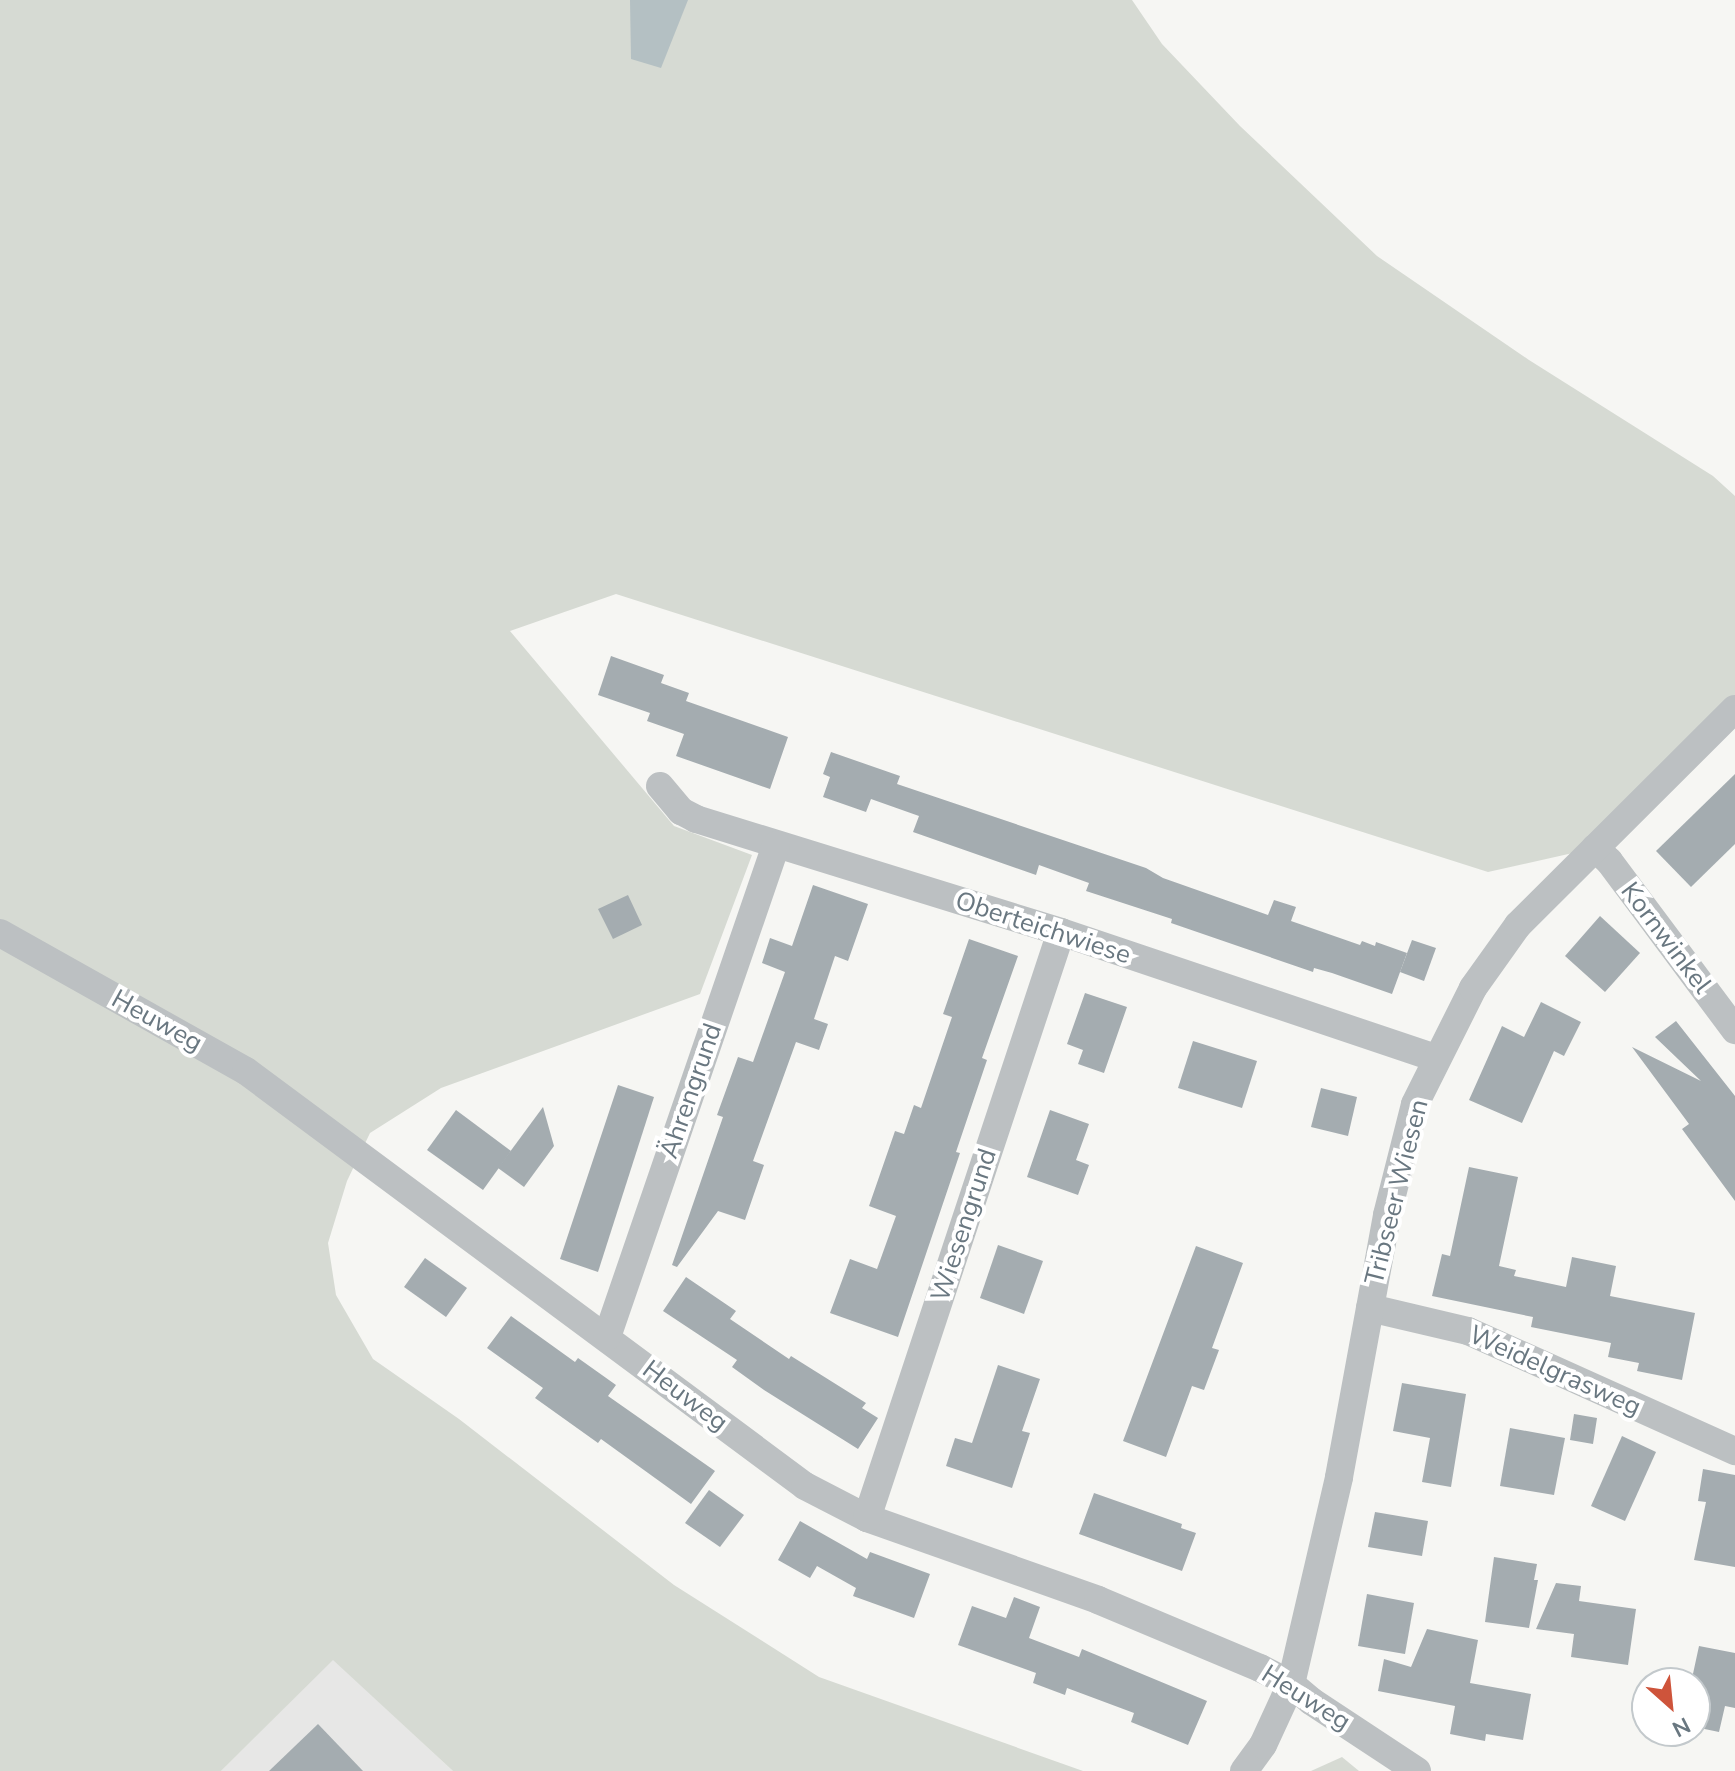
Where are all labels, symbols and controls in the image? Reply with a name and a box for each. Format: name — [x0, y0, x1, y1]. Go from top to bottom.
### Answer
street label: Kornwinkel — [1614, 876, 1718, 1000]
street label: Oberteichwiese — [951, 885, 1135, 971]
street label: Heuweg — [106, 983, 208, 1059]
street label: Ährengrund — [653, 1019, 729, 1163]
street label: Tribseer Wiesen — [1359, 1096, 1435, 1288]
street label: Wiesengrund — [925, 1145, 1003, 1305]
street label: Weidelgrasweg — [1464, 1319, 1646, 1423]
street label: Heuweg — [636, 1354, 734, 1438]
street label: Heuweg — [1256, 1659, 1356, 1737]
north arrow — [1631, 1667, 1711, 1747]
text: N — [1667, 1709, 1695, 1744]

